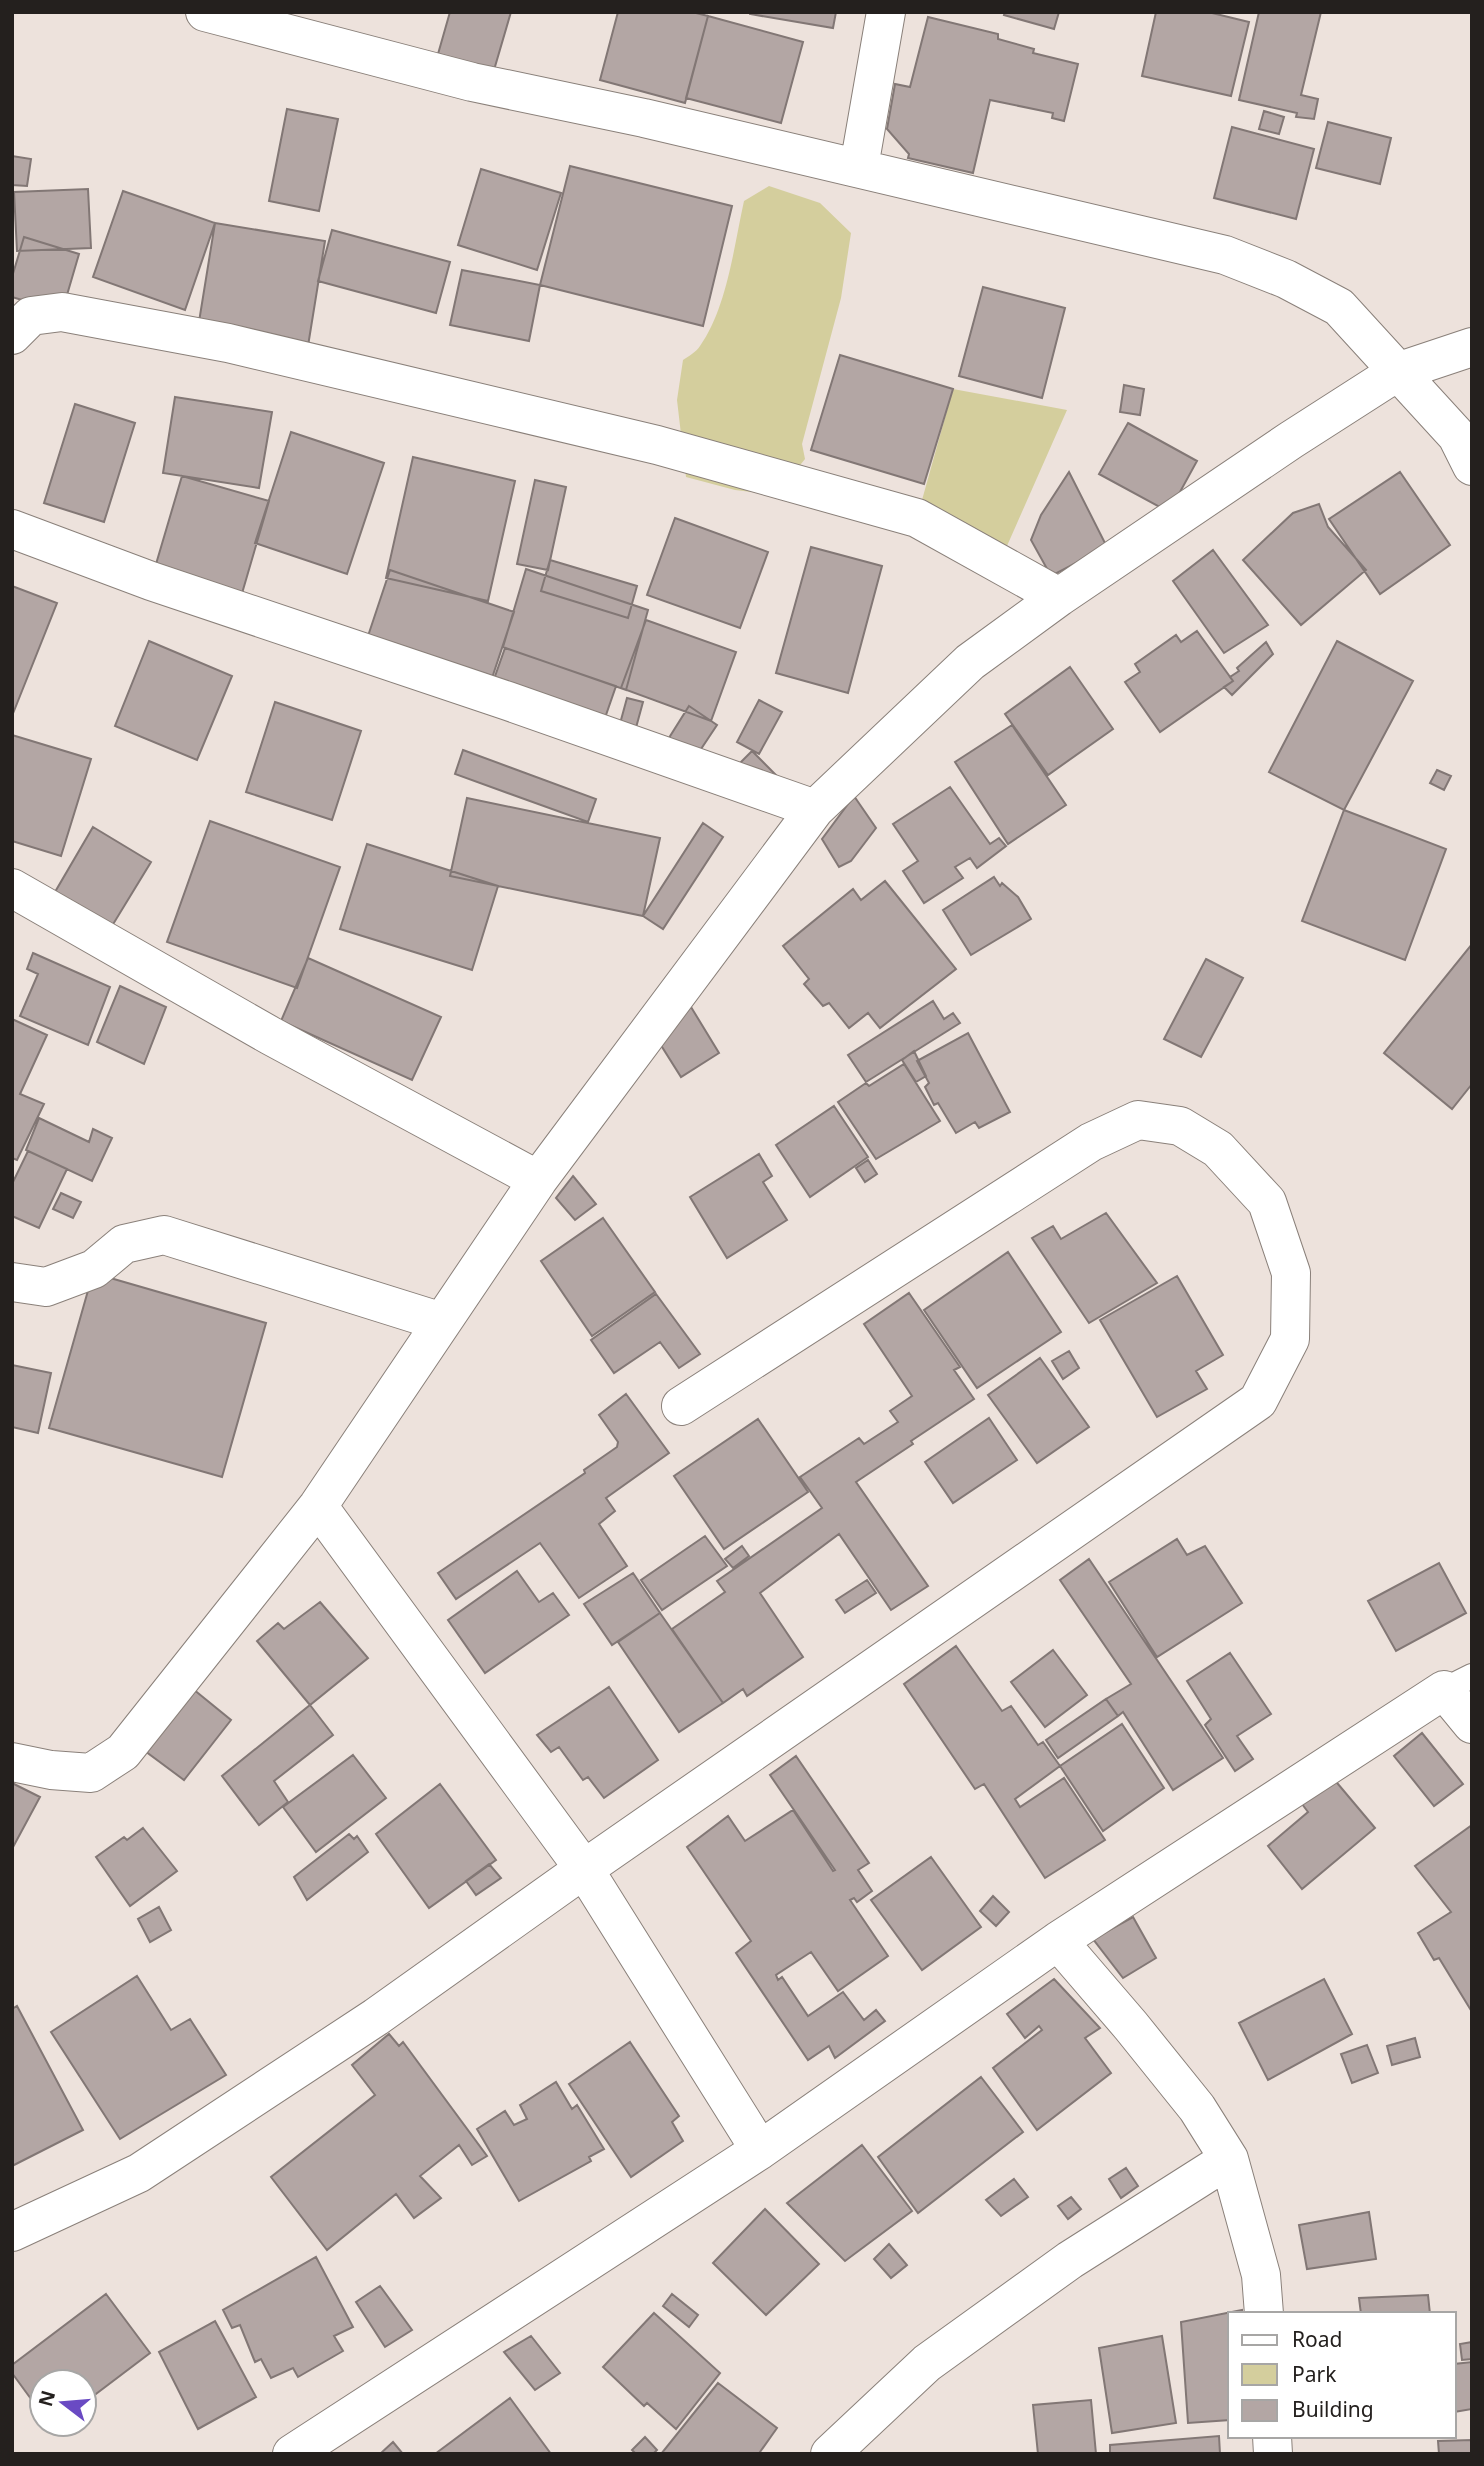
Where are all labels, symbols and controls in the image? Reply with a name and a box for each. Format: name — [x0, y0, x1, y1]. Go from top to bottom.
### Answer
legend — [1228, 2312, 1456, 2438]
text: Road — [1292, 2325, 1342, 2353]
text: Park — [1292, 2360, 1337, 2388]
north arrow — [28, 2368, 98, 2438]
text: N — [32, 2387, 61, 2409]
text: Building — [1292, 2395, 1374, 2423]

